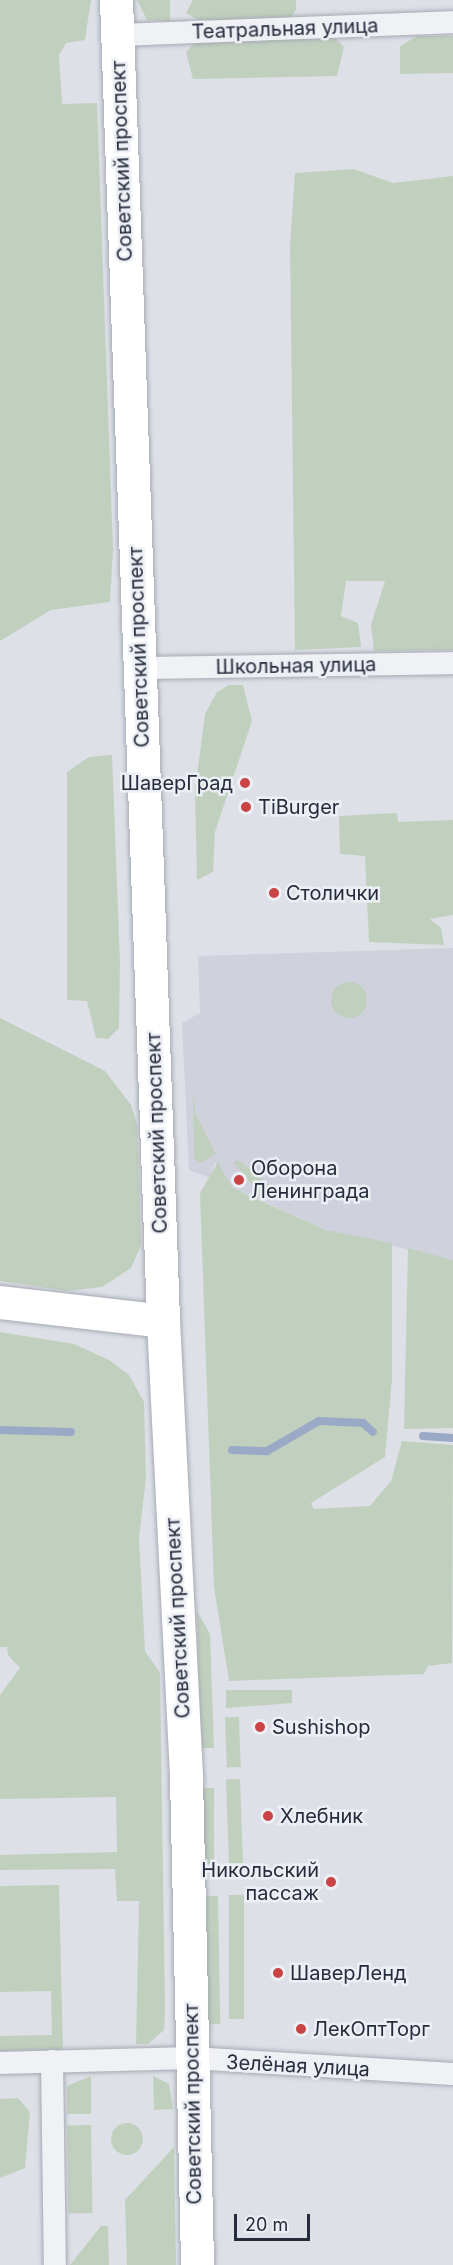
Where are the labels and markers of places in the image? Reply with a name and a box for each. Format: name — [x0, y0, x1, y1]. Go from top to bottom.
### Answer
place label: ШаверГрад — [121, 771, 233, 795]
marker: ШаверГрад — [238, 776, 252, 790]
place label: TiBurger — [258, 795, 339, 819]
marker: TiBurger — [239, 800, 253, 814]
place label: Столички — [286, 881, 379, 905]
marker: Столички — [267, 886, 281, 900]
place label: Оборона Ленинграда — [251, 1156, 370, 1203]
marker: Оборона Ленинграда — [232, 1173, 246, 1187]
place label: Sushishop — [272, 1715, 371, 1739]
marker: Sushishop — [253, 1720, 267, 1734]
place label: Хлебник — [280, 1804, 363, 1828]
marker: Хлебник — [261, 1809, 275, 1823]
place label: Никольский пассаж — [201, 1858, 319, 1905]
marker: Никольский пассаж — [324, 1875, 338, 1889]
place label: ШаверЛенд — [290, 1961, 407, 1985]
marker: ШаверЛенд — [271, 1966, 285, 1980]
place label: ЛекОптТорг — [313, 2017, 430, 2041]
marker: ЛекОптТорг — [294, 2022, 308, 2036]

